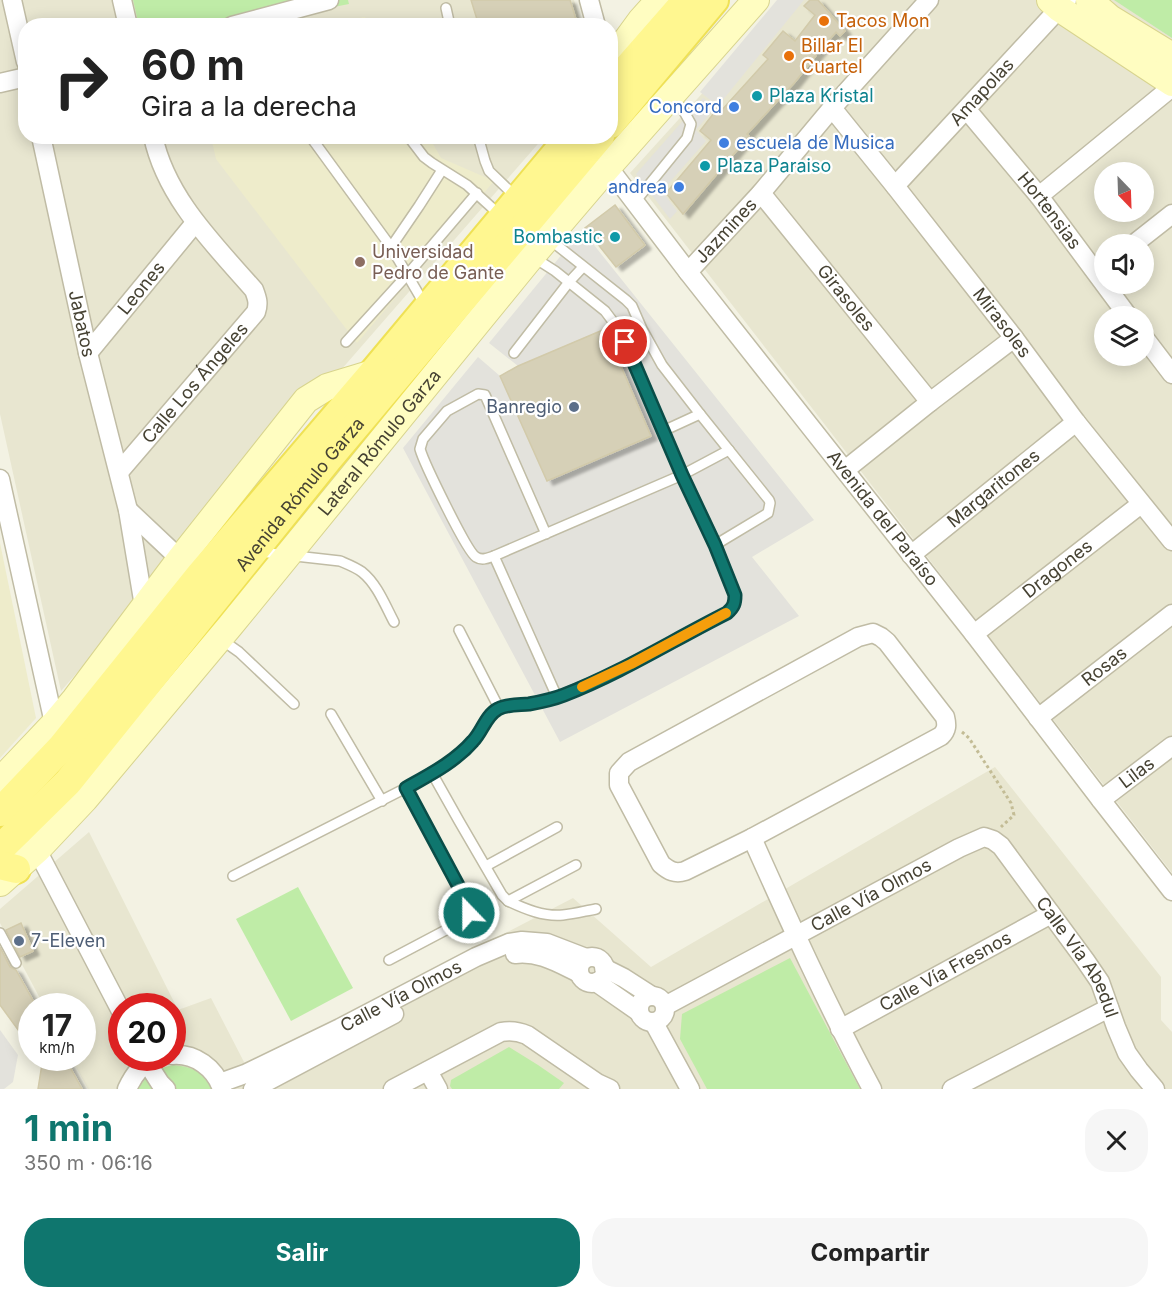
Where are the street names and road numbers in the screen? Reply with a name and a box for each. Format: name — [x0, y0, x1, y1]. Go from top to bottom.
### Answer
street label: Amapolas — [945, 54, 1018, 130]
street label: Hortensias — [1013, 167, 1086, 253]
street label: Jazmines — [690, 194, 761, 267]
street label: Leones — [113, 257, 169, 318]
street label: Girasoles — [813, 260, 879, 335]
street label: Mirasoles — [969, 284, 1036, 361]
street label: Jabatos — [65, 288, 100, 359]
street label: Calle Los Ángeles — [137, 318, 252, 447]
street label: Lateral Rómulo Garza — [314, 365, 445, 519]
street label: Avenida Rómulo Garza — [231, 413, 368, 575]
street label: Margaritones — [943, 445, 1044, 532]
street label: Avenida del Paraíso — [823, 446, 943, 590]
street label: Dragones — [1018, 535, 1096, 602]
street label: Rosas — [1077, 642, 1131, 690]
street label: Lilas — [1115, 752, 1158, 792]
street label: Calle Vía Olmos — [807, 854, 935, 936]
street label: Calle Vía Abedul — [1032, 892, 1123, 1020]
street label: Calle Vía Fresnos — [876, 927, 1015, 1016]
street label: Calle Vía Olmos — [337, 955, 465, 1036]

